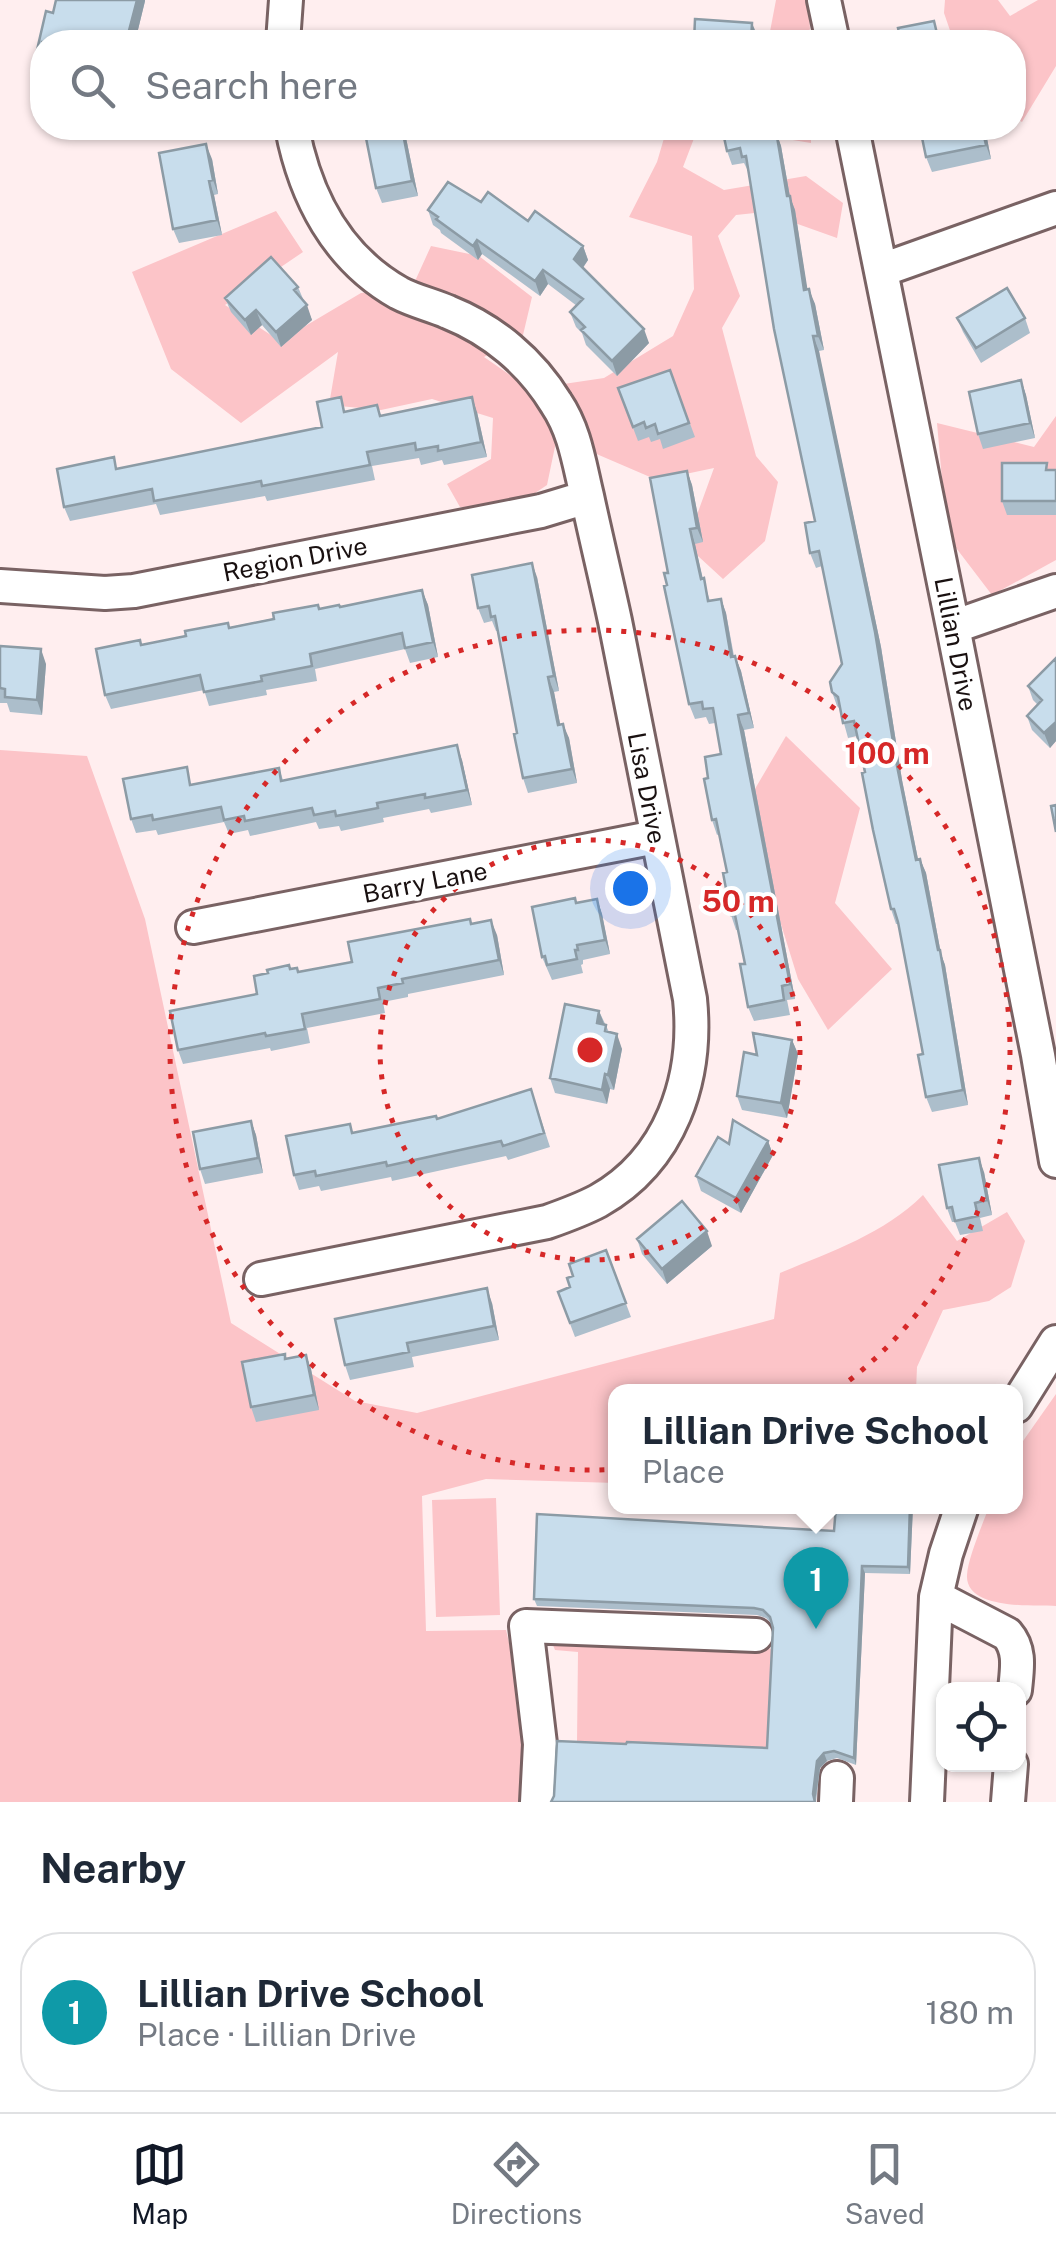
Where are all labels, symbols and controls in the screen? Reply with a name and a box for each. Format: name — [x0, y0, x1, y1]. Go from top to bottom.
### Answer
search box — [30, 30, 1026, 140]
icon: search — [65, 58, 120, 113]
text: Search here — [145, 63, 358, 108]
street label: Region Drive — [220, 530, 370, 588]
street label: Lillian Drive — [928, 574, 984, 714]
street label: Lisa Drive — [621, 730, 673, 846]
text: 100 m — [844, 735, 930, 771]
street label: Barry Lane — [360, 855, 490, 909]
your location — [605, 863, 656, 914]
text: 50 m — [701, 883, 775, 919]
centre of rings — [572, 1032, 608, 1068]
popup — [608, 1384, 1023, 1514]
text: Lillian Drive School — [642, 1408, 989, 1453]
text: Place — [642, 1453, 725, 1490]
pin: 1 — [784, 1546, 848, 1629]
map controls — [936, 1682, 1026, 1772]
button: locate — [936, 1682, 1026, 1772]
text: Nearby — [40, 1843, 186, 1892]
text: Lillian Drive School — [137, 1971, 484, 2016]
text: 1 — [68, 1994, 81, 2031]
text: 180 m — [925, 1994, 1014, 2031]
text: Place · Lillian Drive — [137, 2016, 416, 2053]
tab: Map — [131, 2137, 188, 2230]
tab: Directions — [451, 2137, 582, 2230]
tab: Saved — [845, 2137, 925, 2230]

